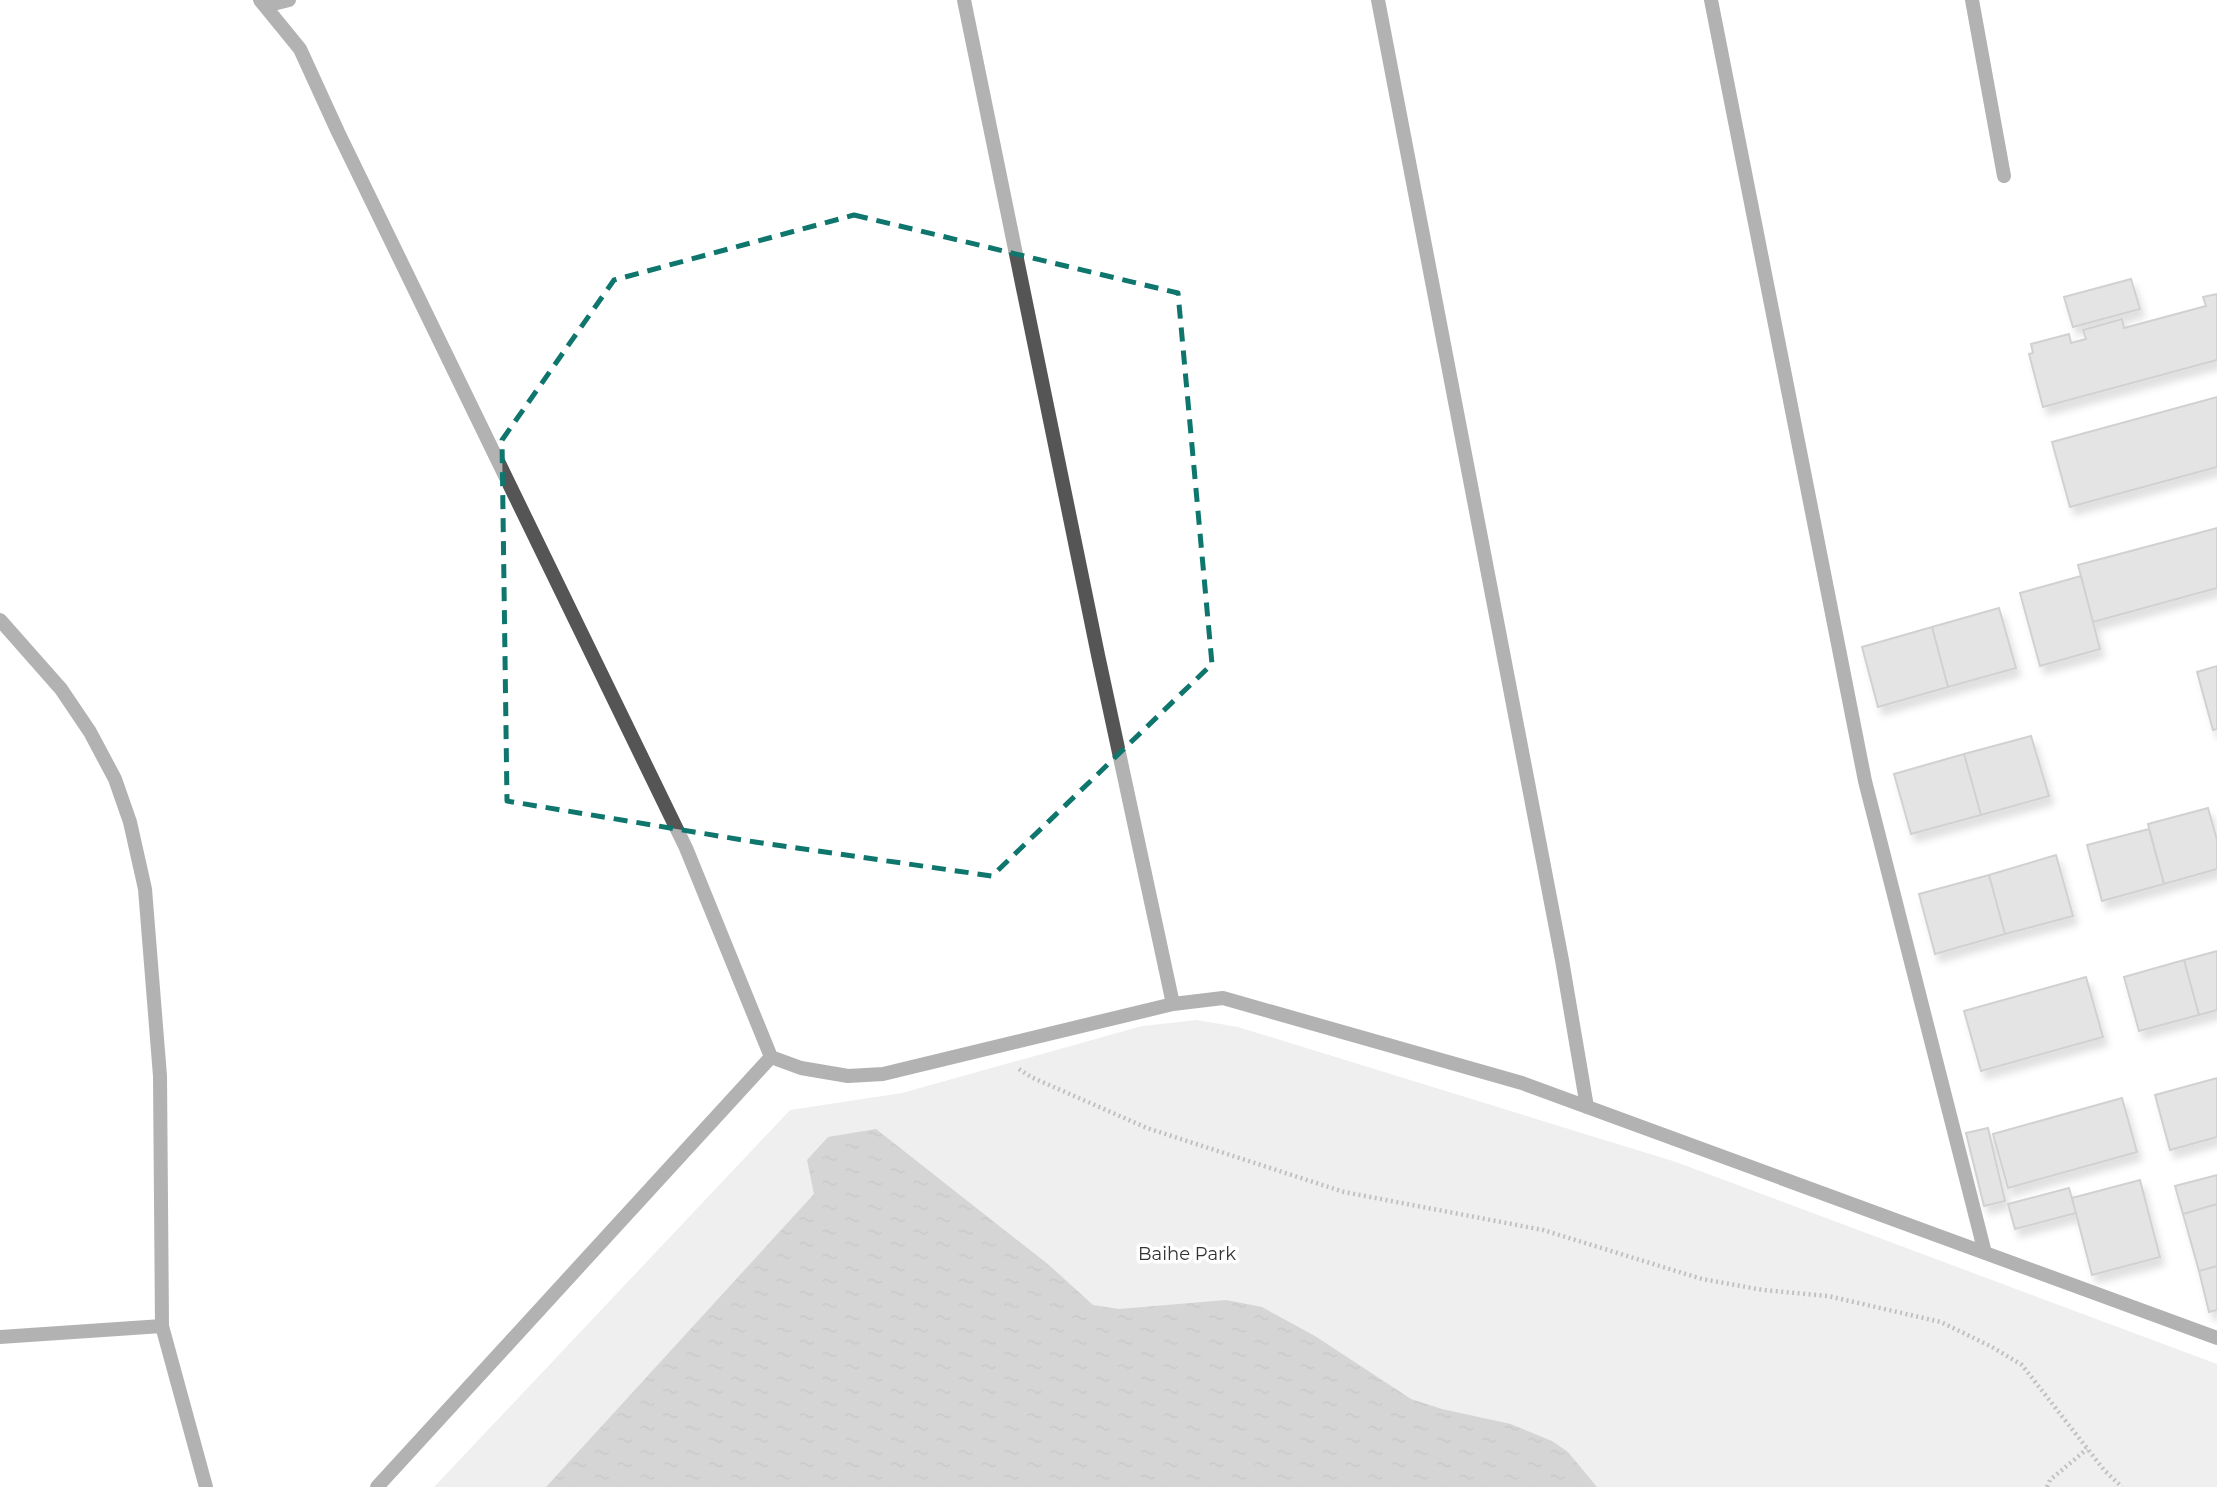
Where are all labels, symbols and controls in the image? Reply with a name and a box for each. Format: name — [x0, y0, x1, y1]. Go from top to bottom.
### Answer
park label: Baihe Park — [1138, 1243, 1236, 1265]

